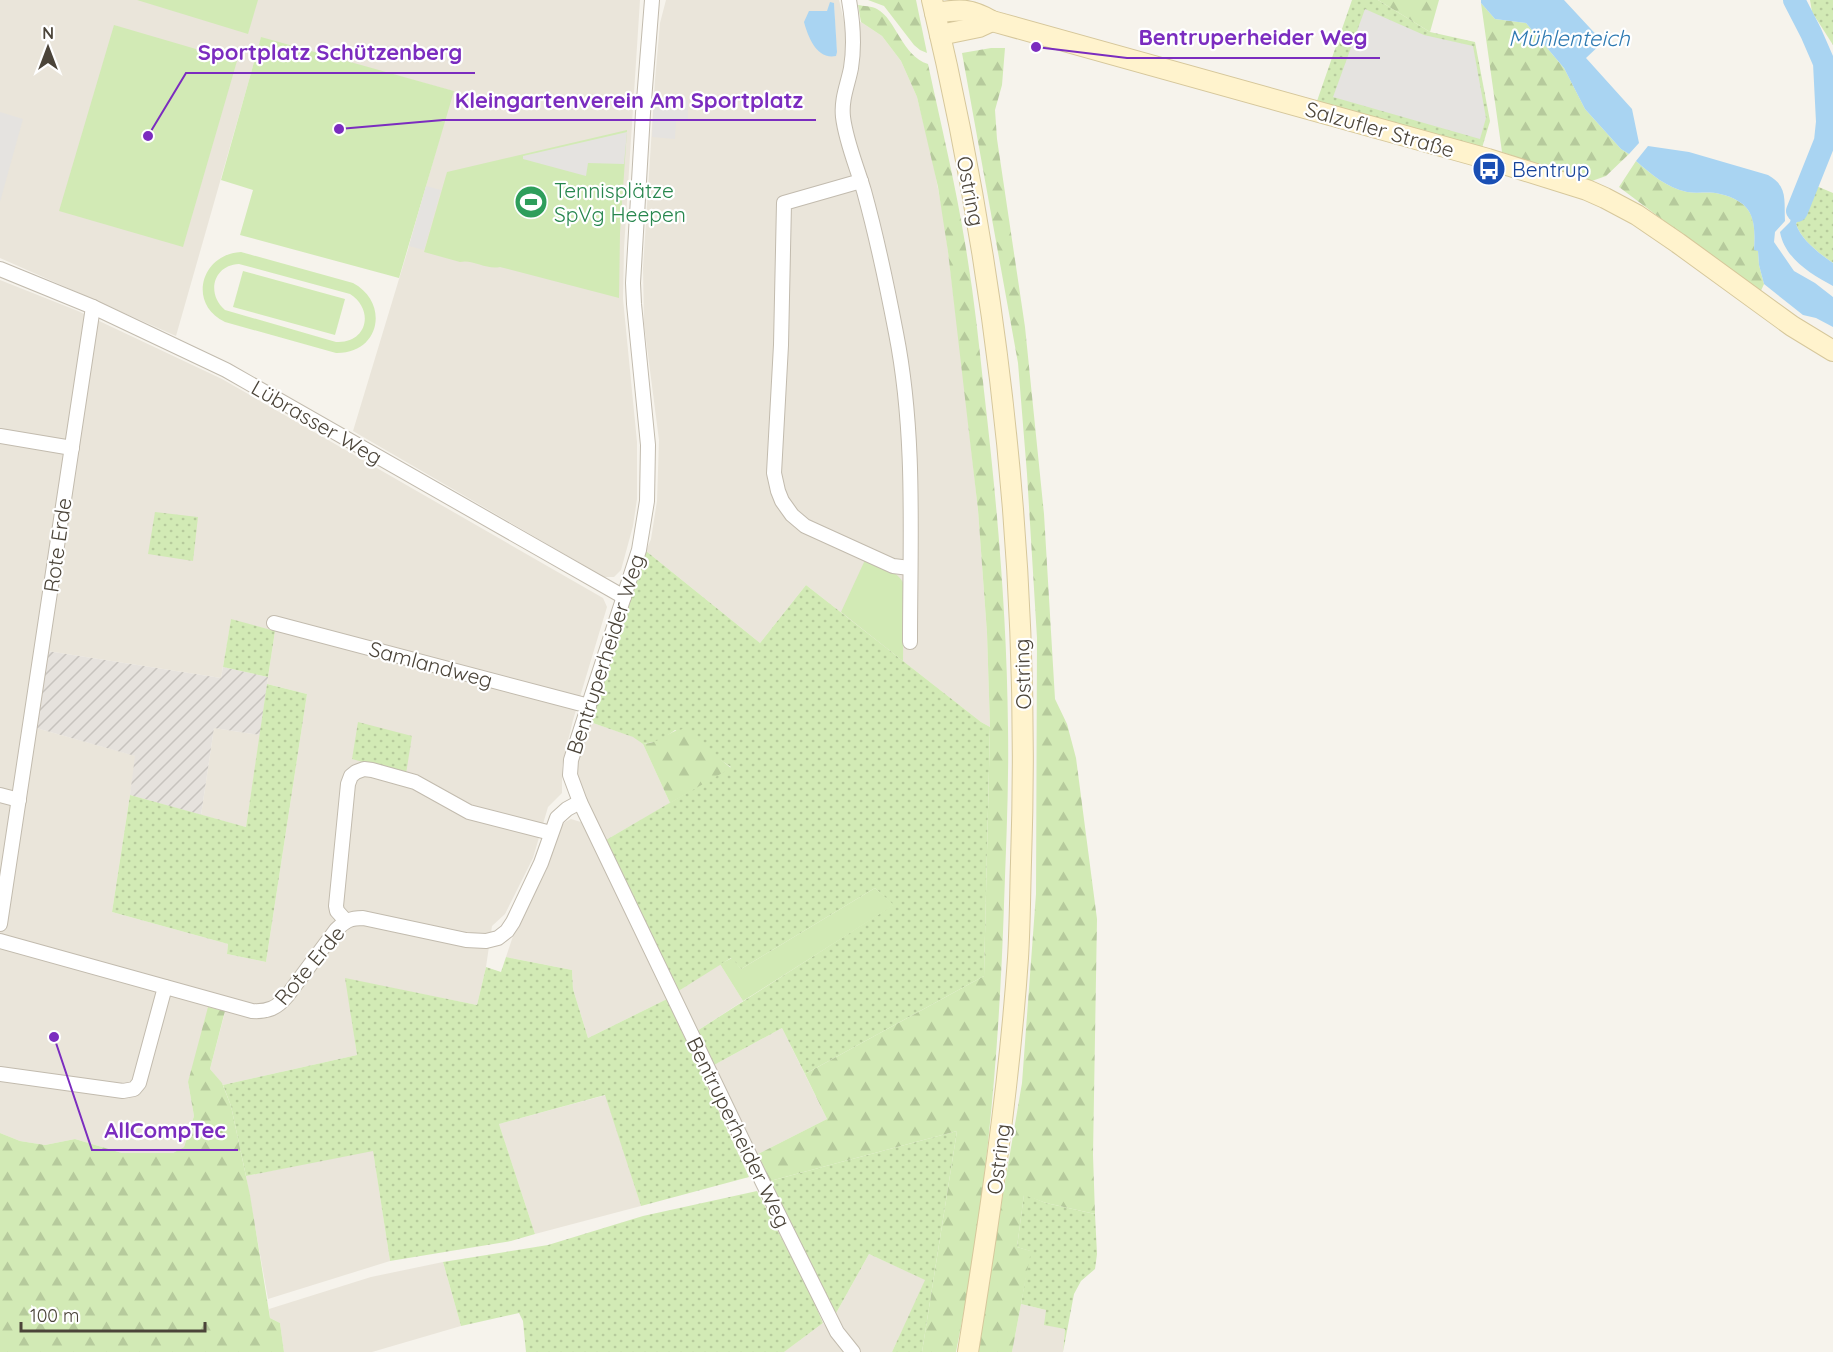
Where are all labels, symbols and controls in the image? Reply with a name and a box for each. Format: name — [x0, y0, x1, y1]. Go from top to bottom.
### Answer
north arrow — [18, 18, 78, 78]
callout: Bentruperheider Weg — [1127, 18, 1380, 58]
text: N — [42, 23, 54, 43]
text: Bentruperheider Weg — [1138, 23, 1368, 51]
water label: Mühlenteich — [1508, 24, 1630, 52]
callout: Sportplatz Schützenberg — [186, 33, 475, 73]
text: Sportplatz Schützenberg — [198, 38, 462, 66]
callout: Kleingartenverein Am Sportplatz — [443, 80, 816, 120]
text: Kleingartenverein Am Sportplatz — [455, 86, 803, 114]
street label: Salzufler Straße — [1303, 95, 1457, 163]
bus stop icon: Bentrup — [1471, 151, 1507, 187]
street label: Ostring — [951, 154, 991, 228]
place label: Bentrup — [1512, 156, 1590, 182]
place label: Tennisplätze SpVg Heepen — [554, 177, 686, 227]
sports icon: Tennisplätze SpVg Heepen — [513, 184, 549, 220]
street label: Lübrasser Weg — [247, 374, 387, 470]
street label: Rote Erde — [37, 496, 77, 594]
street label: Bentruperheider Weg — [560, 551, 650, 757]
street label: Samlandweg — [366, 635, 496, 693]
street label: Ostring — [1008, 638, 1036, 710]
street label: Rote Erde — [268, 920, 350, 1010]
street label: Bentruperheider Weg — [682, 1032, 796, 1232]
callout: AllCompTec — [92, 1110, 238, 1150]
text: AllCompTec — [104, 1116, 226, 1144]
street label: Ostring — [981, 1122, 1015, 1196]
scale bar — [21, 1295, 206, 1333]
text: 100 m — [30, 1304, 79, 1327]

